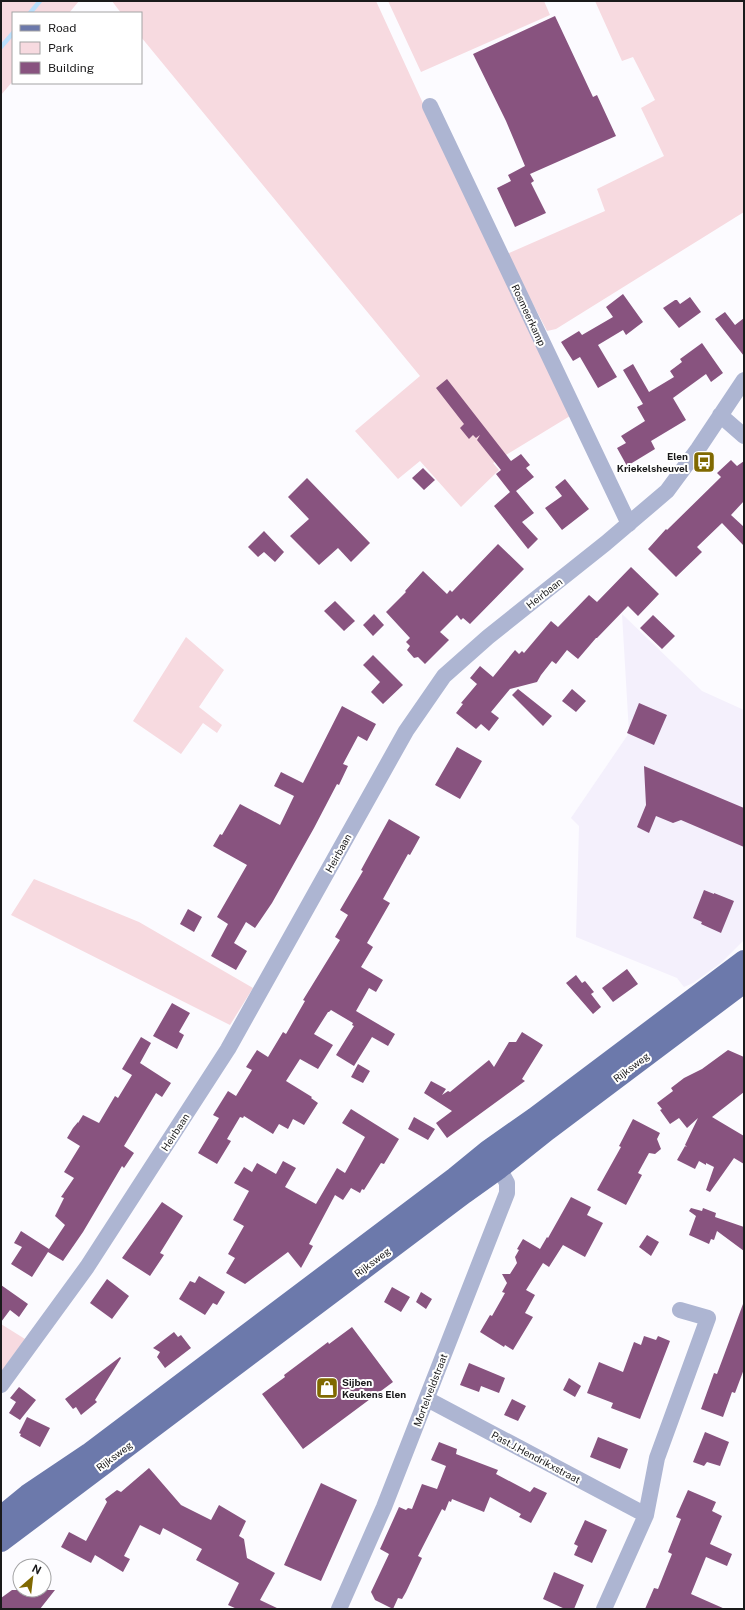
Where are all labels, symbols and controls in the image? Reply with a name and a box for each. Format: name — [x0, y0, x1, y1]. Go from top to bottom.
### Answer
legend — [12, 12, 142, 84]
text: Road — [48, 21, 76, 35]
text: Park — [48, 41, 74, 55]
text: Building — [48, 61, 94, 75]
street label: Rosmeerkamp — [509, 282, 549, 348]
bus stop icon: Elen Kriekelsheuvel — [691, 449, 717, 475]
place label: Elen Kriekelsheuvel — [617, 450, 688, 474]
street label: Heirbaan — [524, 575, 565, 611]
street label: Heirbaan — [322, 831, 354, 874]
street label: Rijksweg — [611, 1050, 651, 1084]
street label: Heirbaan — [158, 1111, 192, 1153]
street label: Rijksweg — [352, 1245, 392, 1279]
street label: Mortelveldstraat — [411, 1352, 449, 1428]
shop icon: Sijben Keukens Elen — [314, 1375, 340, 1401]
place label: Sijben Keukens Elen — [342, 1376, 406, 1400]
street label: Past.J.Hendrikxstraat — [489, 1428, 583, 1486]
street label: Rijksweg — [94, 1439, 134, 1473]
north arrow — [12, 1558, 52, 1598]
text: N — [30, 1562, 43, 1576]

